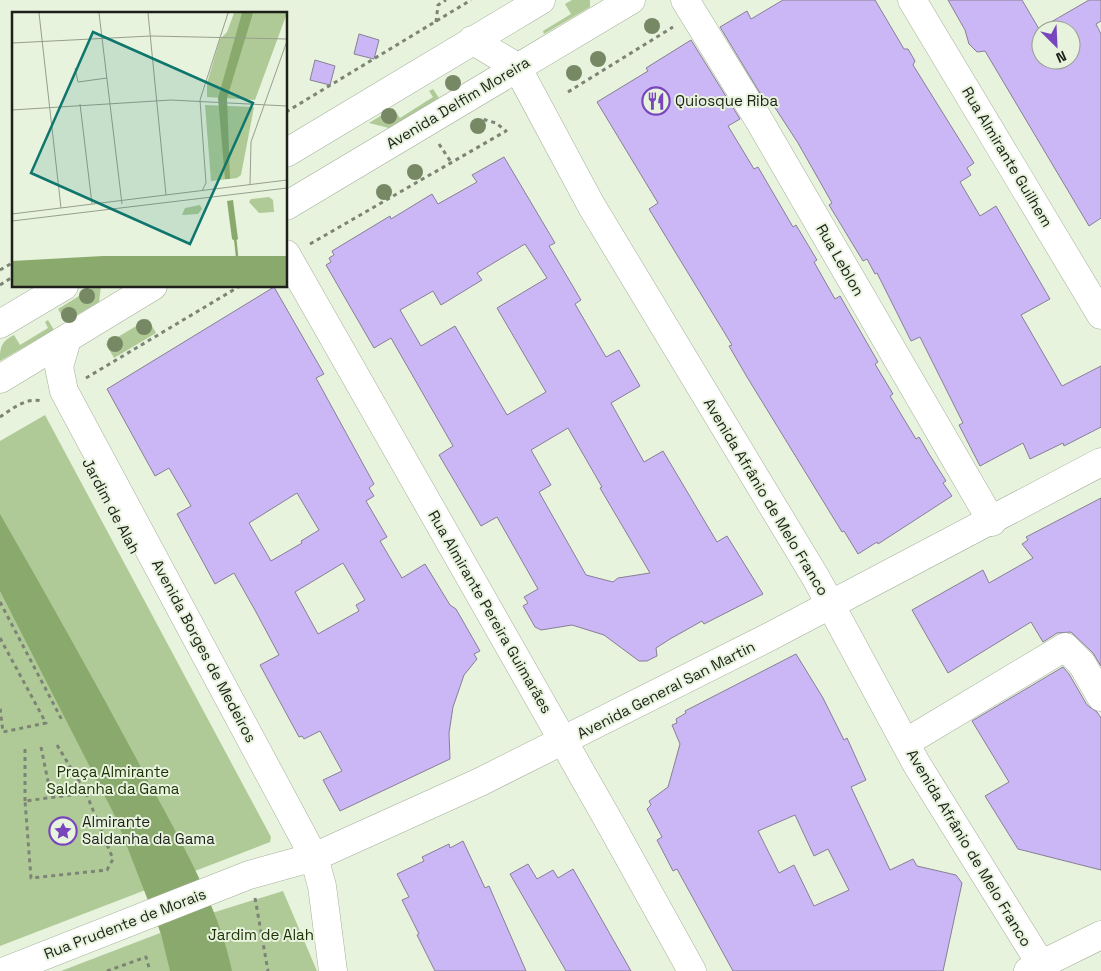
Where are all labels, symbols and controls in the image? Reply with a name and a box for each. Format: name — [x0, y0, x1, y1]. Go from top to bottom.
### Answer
inset map — [12, 12, 288, 288]
north arrow — [1031, 20, 1081, 70]
text: N — [1053, 47, 1069, 67]
street label: Avenida Delfim Moreira — [382, 52, 533, 153]
street label: Rua Almirante Guilhem — [958, 83, 1057, 230]
restaurant icon: Quiosque Riba — [641, 86, 671, 116]
place label: Quiosque Riba — [675, 91, 778, 110]
street label: Rua Leblon — [812, 220, 869, 299]
street label: Avenida Afrânio de Melo Franco — [700, 395, 833, 599]
street label: Jardim de Alah — [78, 455, 145, 557]
street label: Rua Almirante Pereira Guimarães — [424, 507, 557, 717]
street label: Avenida Borges de Medeiros — [148, 556, 261, 746]
street label: Avenida General San Martin — [574, 636, 758, 743]
street label: Avenida Afrânio de Melo Franco — [903, 746, 1036, 950]
park label: Praça Almirante Saldanha da Gama — [47, 762, 180, 798]
place label: Almirante Saldanha da Gama — [82, 812, 215, 848]
place icon: Almirante Saldanha da Gama — [48, 816, 78, 846]
street label: Rua Prudente de Morais — [41, 884, 209, 963]
park label: Jardim de Alah — [208, 925, 314, 944]

